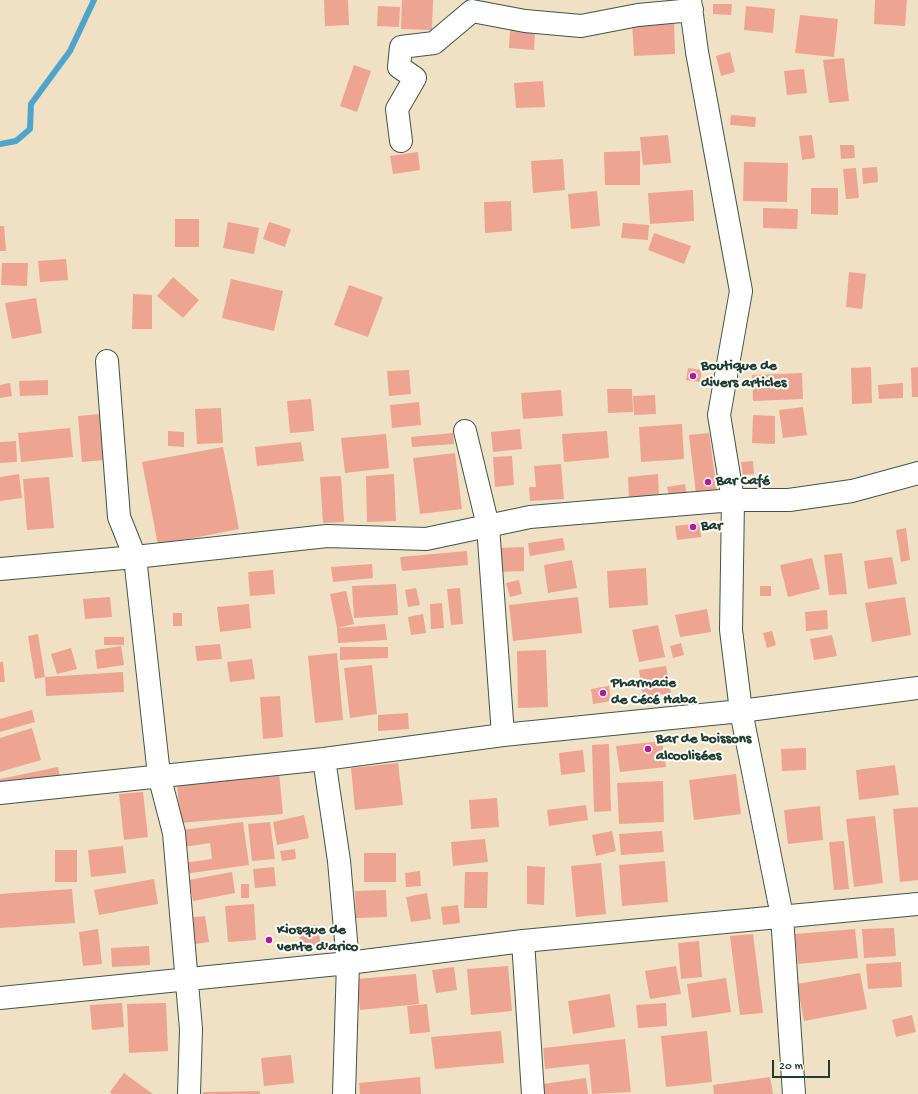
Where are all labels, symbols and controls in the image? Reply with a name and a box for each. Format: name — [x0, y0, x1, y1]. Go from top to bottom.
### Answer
place label: Boutique de divers articles — [701, 358, 786, 393]
marker: Boutique de divers articles — [688, 371, 698, 381]
place label: Bar Café — [716, 473, 770, 491]
marker: Bar Café — [703, 477, 713, 487]
place label: Bar — [701, 518, 722, 536]
marker: Bar — [688, 522, 698, 532]
place label: Pharmacie de Cécé Haba — [611, 675, 696, 710]
marker: Pharmacie de Cécé Haba — [598, 688, 608, 698]
place label: Bar de boissons alcoolisées — [656, 731, 751, 766]
marker: Bar de boissons alcoolisées — [643, 744, 653, 754]
place label: Kiosque de vente d'arico — [277, 922, 358, 957]
marker: Kiosque de vente d'arico — [264, 935, 274, 945]
scale bar — [774, 1052, 832, 1078]
text: 20 m — [779, 1060, 803, 1074]

